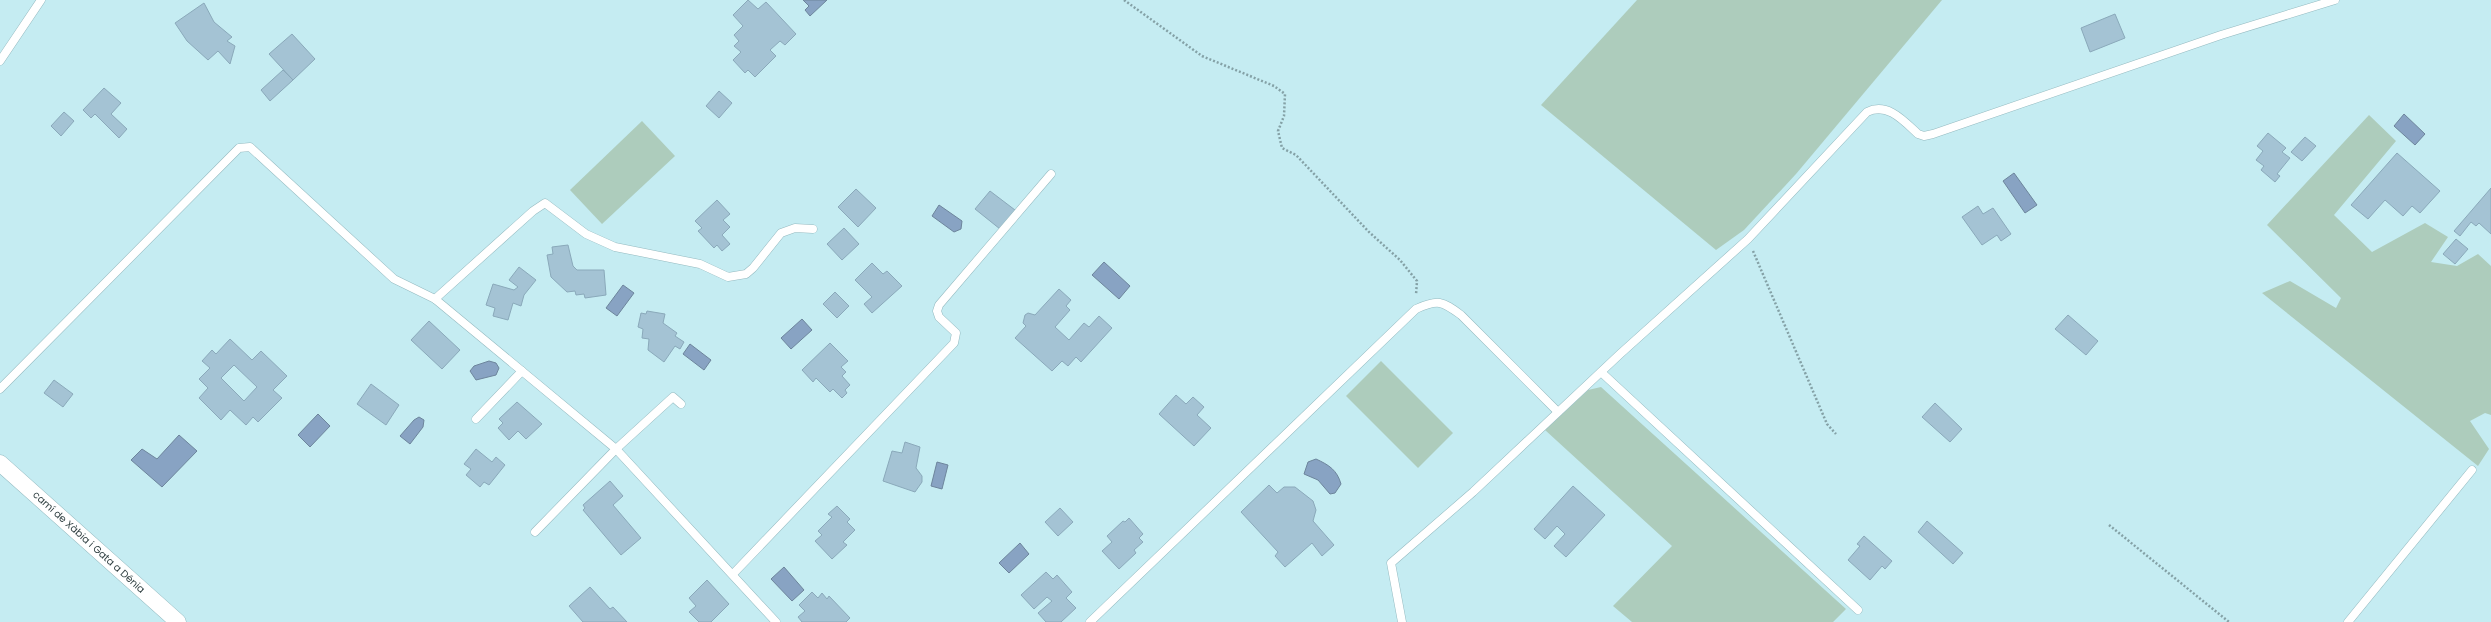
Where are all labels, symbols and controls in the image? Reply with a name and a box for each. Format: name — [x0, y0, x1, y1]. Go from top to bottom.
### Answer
street label: camí de Xàbia i Gata a Dénia — [30, 487, 148, 597]

